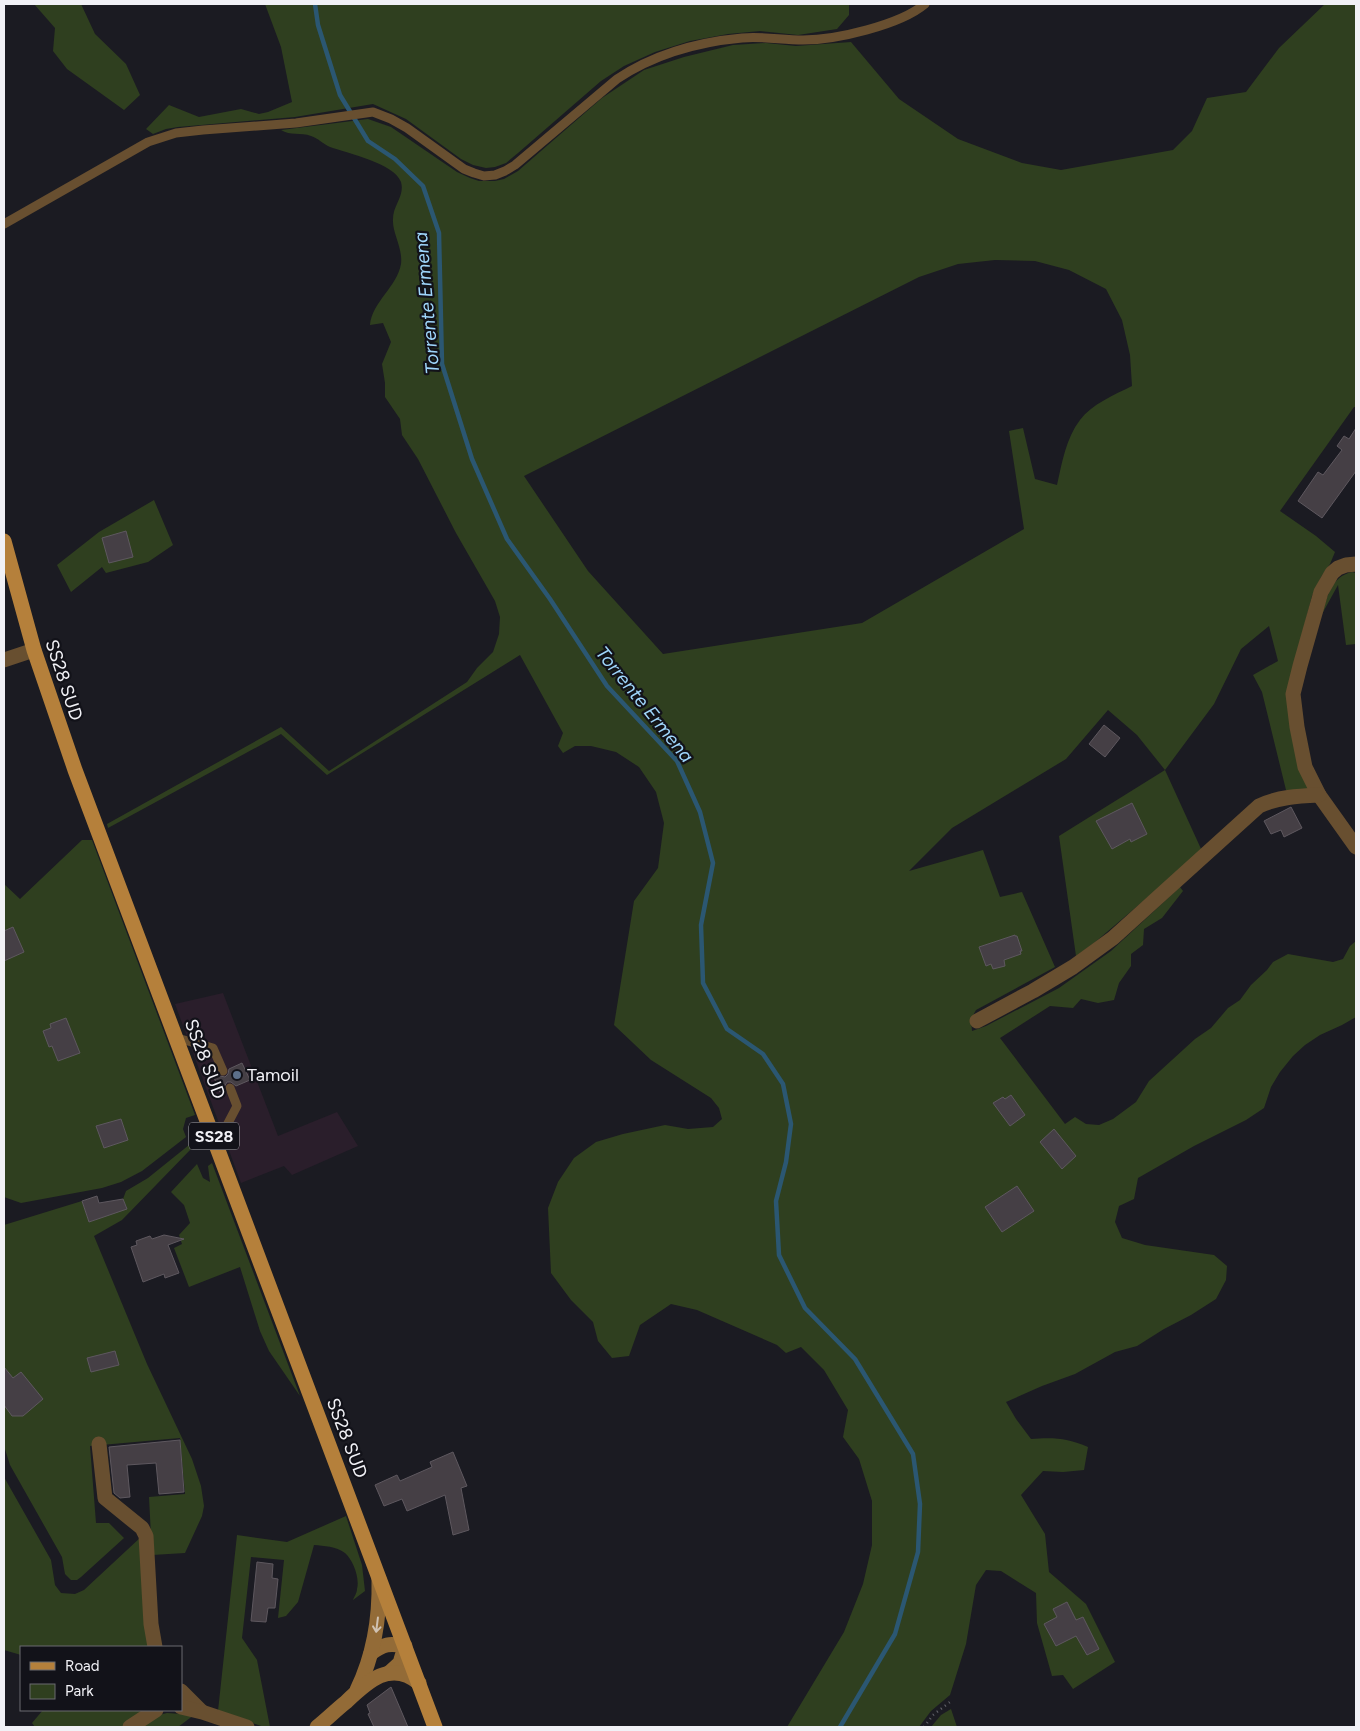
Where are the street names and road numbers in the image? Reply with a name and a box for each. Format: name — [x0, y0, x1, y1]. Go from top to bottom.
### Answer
street label: SS28 SUD — [41, 637, 87, 723]
street label: SS28 SUD — [180, 1016, 230, 1102]
road number: SS28 — [189, 1122, 239, 1150]
street label: SS28 SUD — [322, 1395, 372, 1481]

